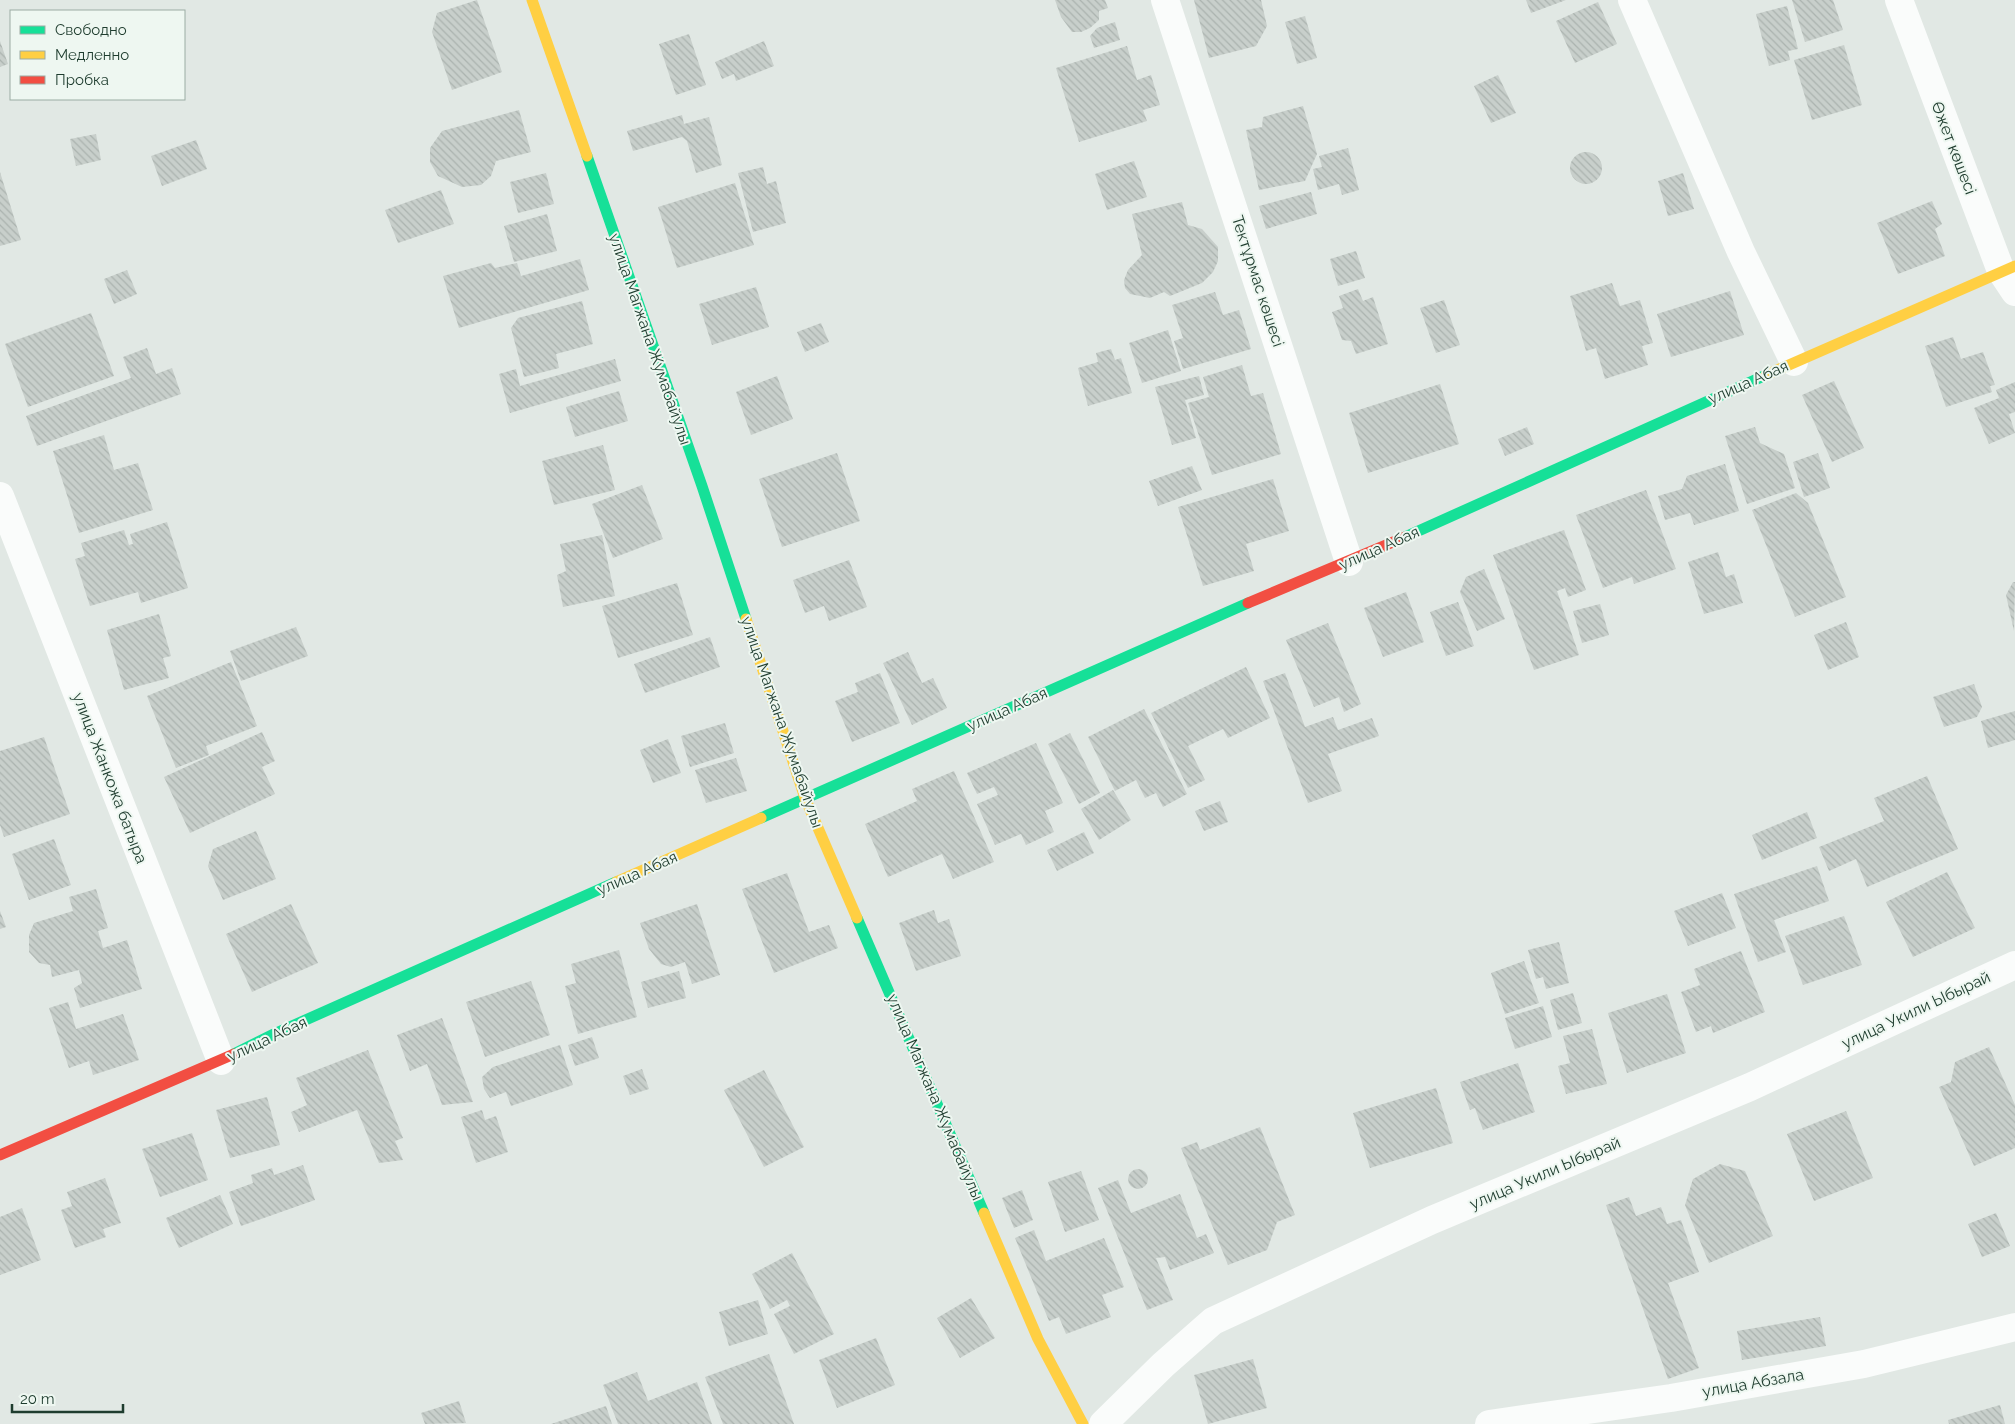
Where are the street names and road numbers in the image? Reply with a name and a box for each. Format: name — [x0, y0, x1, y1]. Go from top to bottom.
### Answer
street label: Өжет көшесі — [1928, 99, 1980, 197]
street label: Тектұрмас көшесі — [1228, 213, 1288, 349]
street label: улица Магжана Жумабайулы — [605, 231, 695, 447]
street label: улица Абая — [1705, 356, 1791, 408]
street label: улица Абая — [1336, 522, 1422, 574]
street label: улица Магжана Жумабайулы — [737, 614, 827, 830]
street label: улица Абая — [964, 683, 1050, 735]
street label: улица Жанкожа батыра — [69, 690, 151, 866]
street label: улица Абая — [594, 847, 680, 899]
street label: улица Укили Ыбырай — [1839, 967, 1993, 1053]
street label: улица Магжана Жумабайулы — [883, 991, 987, 1203]
street label: улица Абая — [224, 1012, 310, 1066]
street label: улица Укили Ыбырай — [1467, 1133, 1623, 1213]
street label: улица Абзала — [1701, 1365, 1805, 1401]

